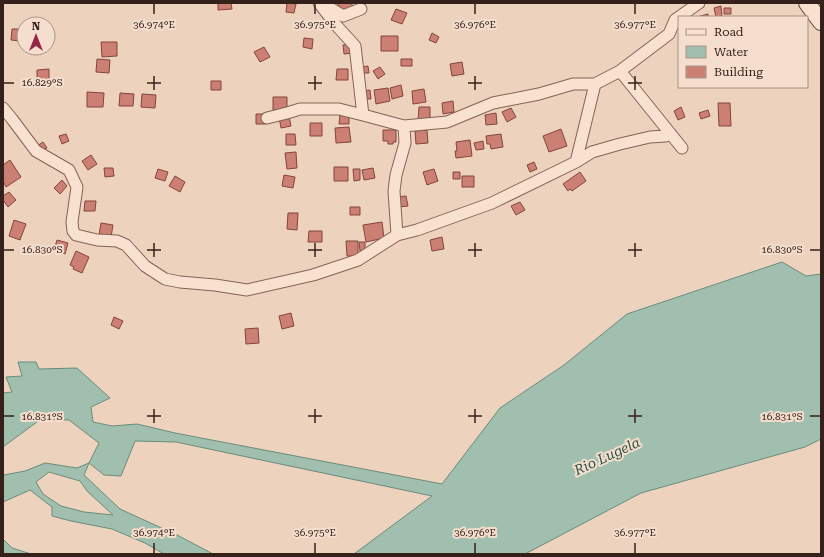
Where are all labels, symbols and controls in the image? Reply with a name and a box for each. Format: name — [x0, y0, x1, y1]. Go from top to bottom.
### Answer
north arrow — [16, 16, 56, 56]
legend — [678, 16, 808, 88]
text: 36.974°E — [133, 19, 175, 30]
text: 36.975°E — [294, 19, 336, 30]
text: 36.976°E — [454, 19, 496, 30]
text: 36.977°E — [614, 19, 656, 30]
text: N — [32, 20, 41, 33]
text: Road — [714, 25, 744, 39]
text: Water — [714, 45, 748, 59]
text: Building — [714, 65, 763, 79]
text: 16.829°S — [21, 77, 63, 88]
text: 16.830°S — [21, 244, 63, 255]
text: 16.830°S — [761, 244, 803, 255]
text: 16.831°S — [21, 411, 63, 422]
text: 16.831°S — [761, 411, 803, 422]
water label: Rio Lugela — [571, 434, 642, 479]
text: 36.974°E — [133, 527, 175, 538]
text: 36.975°E — [294, 527, 336, 538]
text: 36.976°E — [454, 527, 496, 538]
text: 36.977°E — [614, 527, 656, 538]

